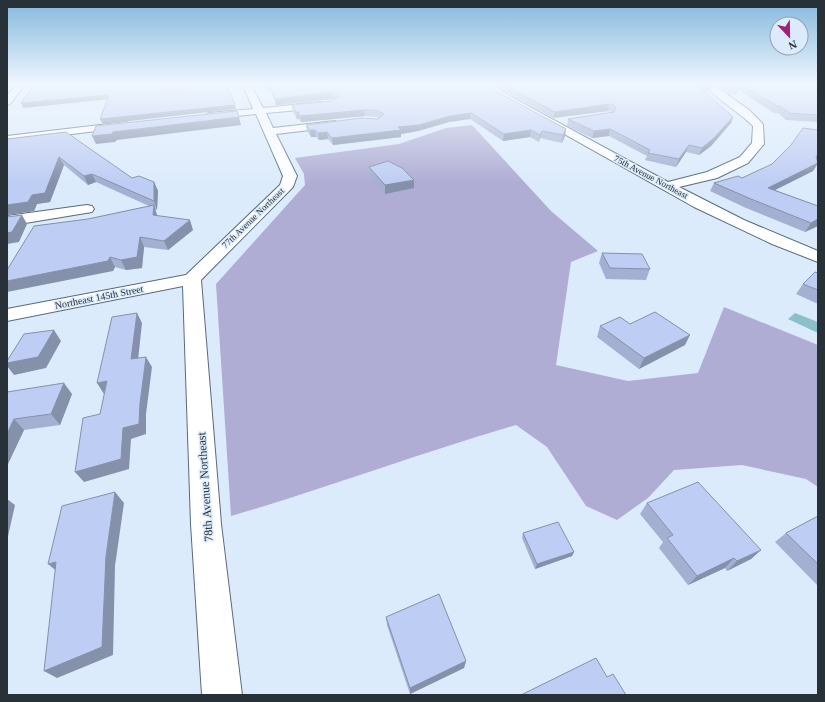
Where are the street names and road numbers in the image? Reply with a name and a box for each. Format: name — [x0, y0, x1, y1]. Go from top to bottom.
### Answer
street label: 75th Avenue Northeast — [612, 153, 690, 201]
street label: 77th Avenue Northeast — [220, 185, 286, 250]
street label: Northeast 145th Street — [54, 283, 144, 311]
street label: 78th Avenue Northeast — [194, 431, 216, 542]

